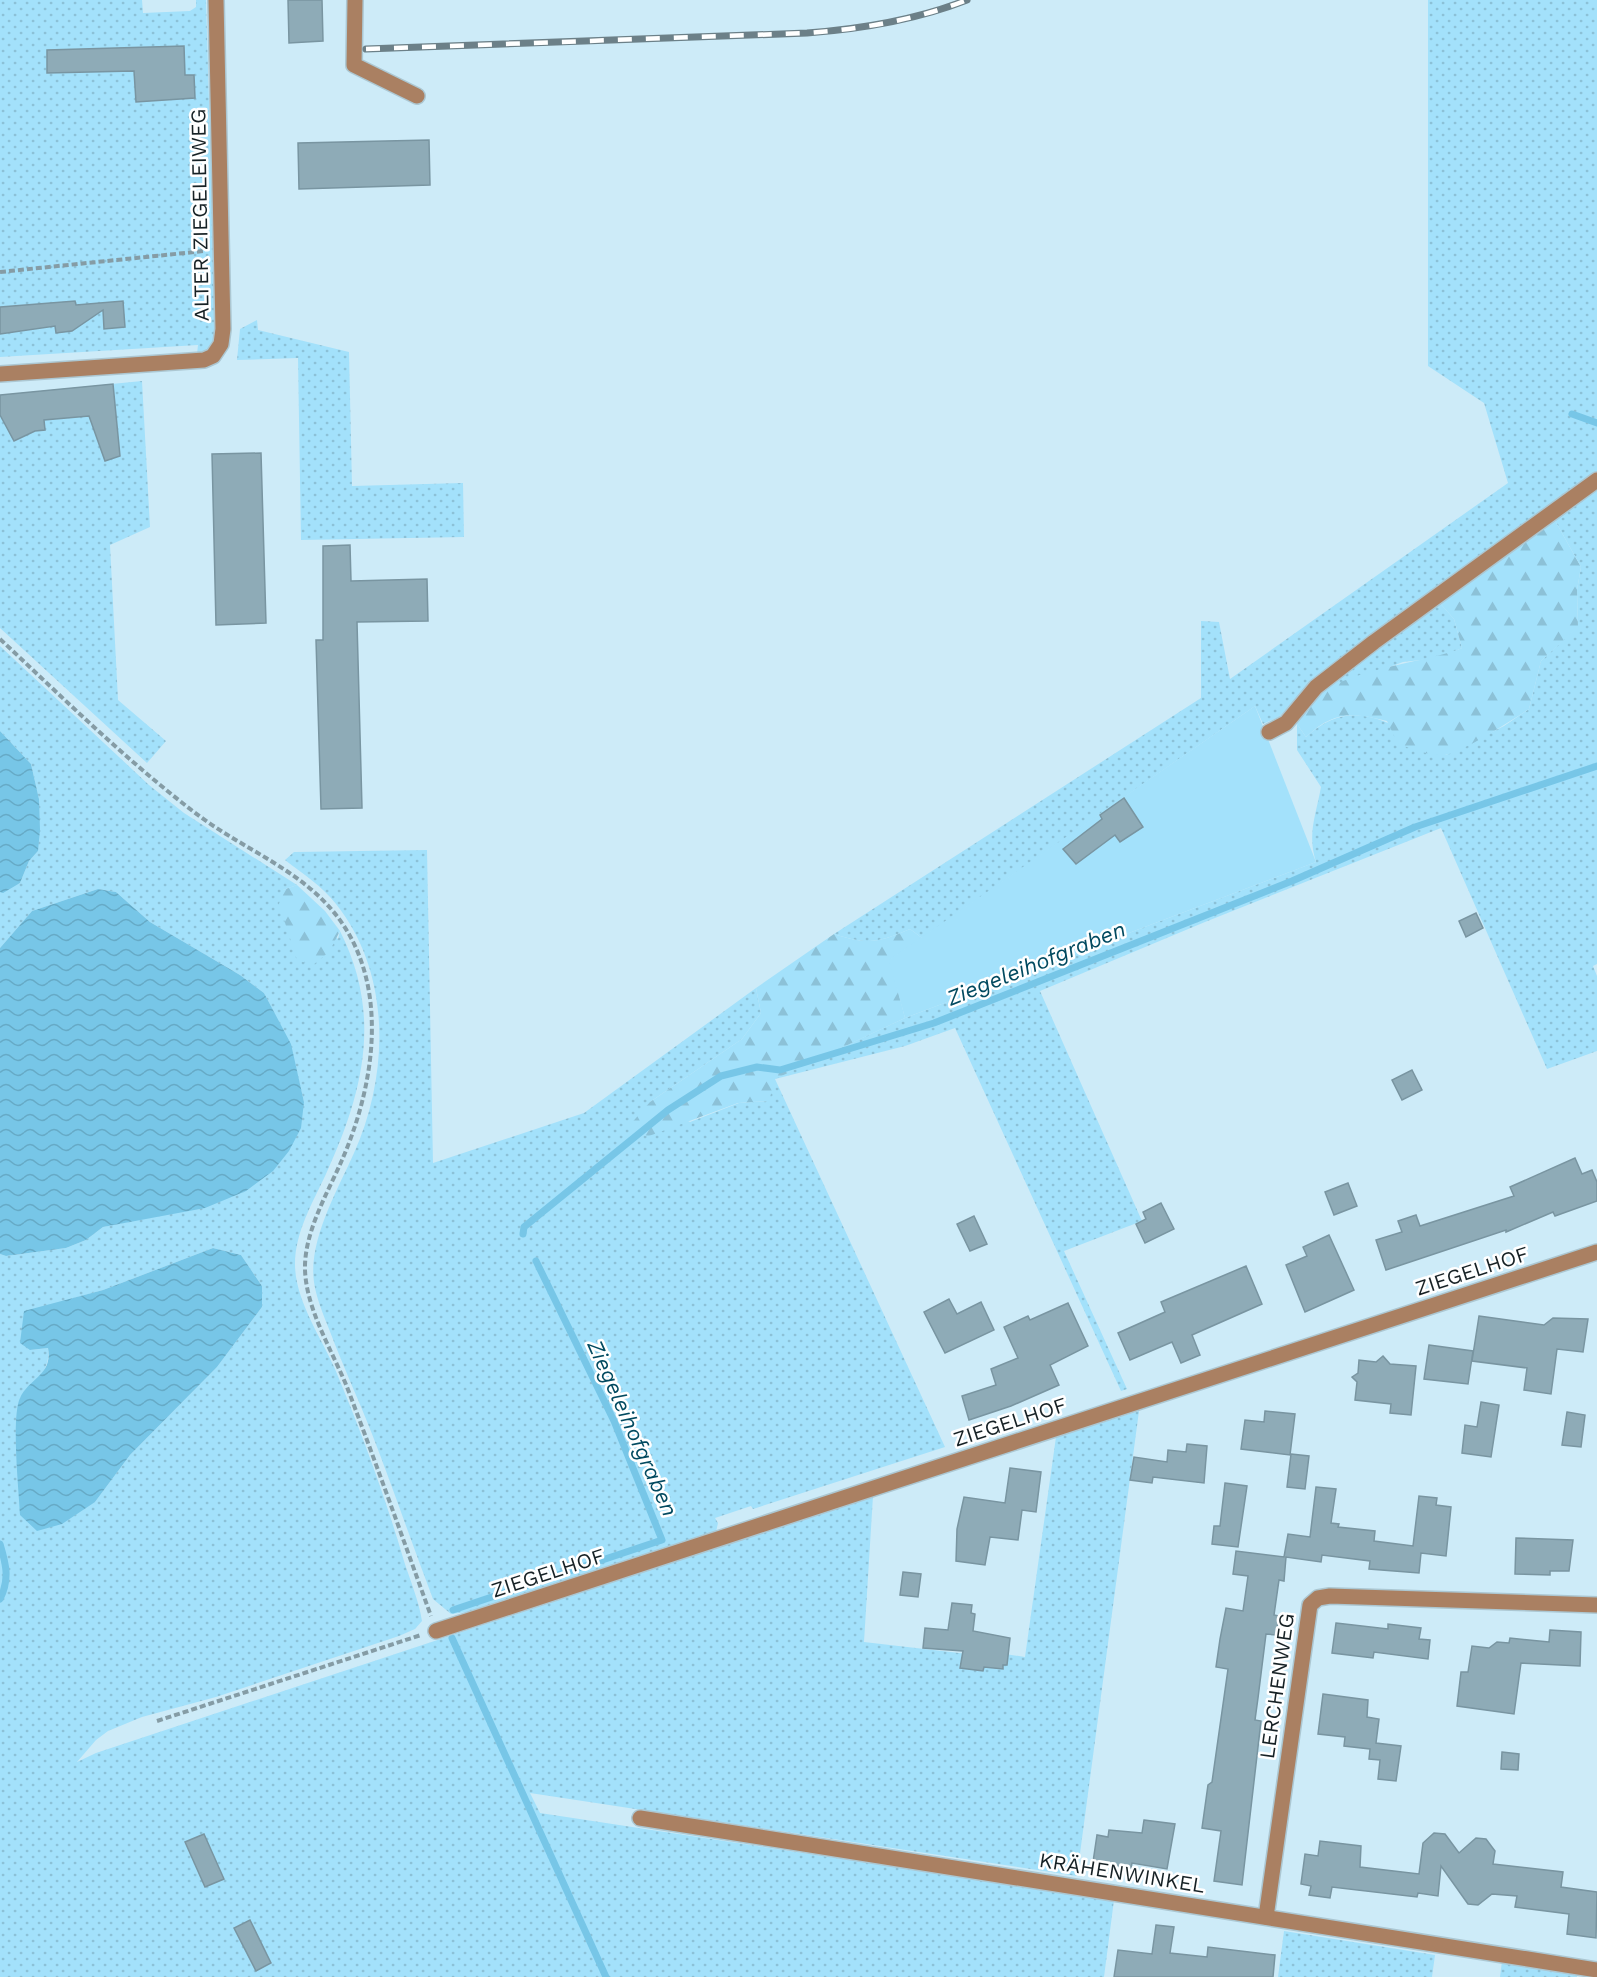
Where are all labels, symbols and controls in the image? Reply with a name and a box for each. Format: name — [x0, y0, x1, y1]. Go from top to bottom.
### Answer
street label: ALTER ZIEGELEIWEG — [185, 108, 214, 322]
water label: Ziegeleihofgraben — [942, 916, 1129, 1011]
street label: ZIEGELHOF — [1412, 1240, 1532, 1301]
water label: Ziegeleihofgraben — [582, 1335, 683, 1520]
street label: ZIEGELHOF — [950, 1391, 1070, 1452]
street label: ZIEGELHOF — [488, 1542, 608, 1603]
street label: LERCHENWEG — [1254, 1611, 1299, 1760]
street label: KRÄHENWINKEL — [1037, 1847, 1207, 1898]

